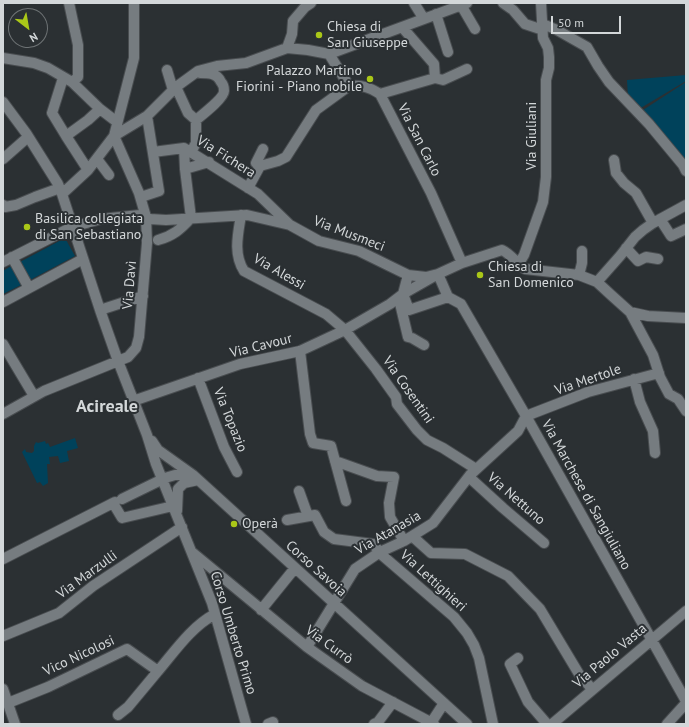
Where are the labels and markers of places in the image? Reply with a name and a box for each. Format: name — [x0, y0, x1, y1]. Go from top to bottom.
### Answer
place label: Chiesa di San Giuseppe — [327, 19, 408, 52]
marker: Chiesa di San Giuseppe — [314, 30, 324, 40]
place label: Palazzo Martino Fiorini - Piano nobile — [236, 63, 362, 96]
marker: Palazzo Martino Fiorini - Piano nobile — [365, 74, 375, 84]
place label: Basilica collegiata di San Sebastiano — [35, 211, 143, 244]
marker: Basilica collegiata di San Sebastiano — [22, 222, 32, 232]
place label: Chiesa di San Domenico — [488, 259, 574, 292]
marker: Chiesa di San Domenico — [475, 270, 485, 280]
place label: Operà — [242, 516, 278, 532]
marker: Operà — [229, 519, 239, 529]

